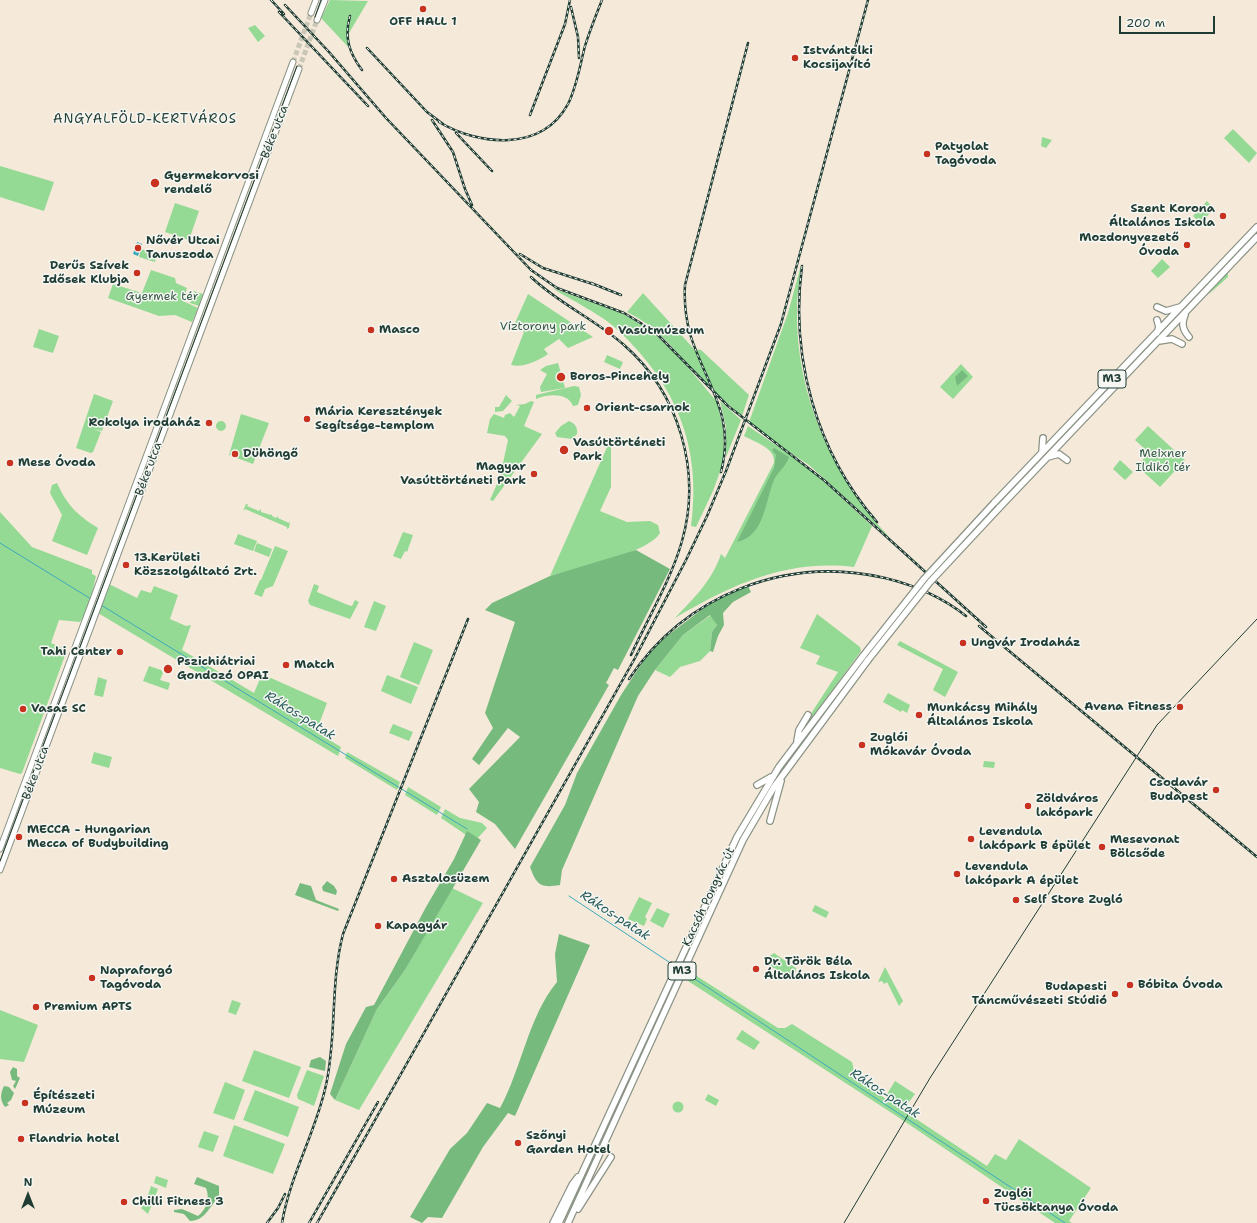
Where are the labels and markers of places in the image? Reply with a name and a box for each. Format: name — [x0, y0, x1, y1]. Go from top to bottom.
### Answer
marker: OFF HALL 1 — [418, 4, 428, 14]
place label: OFF HALL 1 — [389, 15, 457, 29]
place label: Istvántelki Kocsijavító — [803, 44, 873, 72]
marker: Istvántelki Kocsijavító — [790, 53, 800, 63]
place label: Patyolat Tagóvoda — [935, 140, 996, 168]
marker: Patyolat Tagóvoda — [922, 149, 932, 159]
place label: Gyermekorvosi rendelő — [164, 169, 259, 197]
marker: Gyermekorvosi rendelő — [149, 177, 161, 189]
place label: Szent Korona Általános Iskola — [1109, 202, 1215, 230]
marker: Szent Korona Általános Iskola — [1218, 211, 1228, 221]
place label: Mozdonyvezető Óvoda — [1079, 231, 1179, 259]
place label: Nővér Utcai Tanuszoda — [146, 234, 220, 262]
marker: Mozdonyvezető Óvoda — [1182, 240, 1192, 250]
marker: Nővér Utcai Tanuszoda — [133, 243, 143, 253]
place label: Derűs Szívek Idősek Klubja — [43, 259, 129, 287]
marker: Derűs Szívek Idősek Klubja — [132, 268, 142, 278]
place label: Masco — [379, 323, 420, 337]
place label: Vasútmúzeum — [618, 324, 704, 338]
marker: Masco — [366, 325, 376, 335]
marker: Vasútmúzeum — [603, 325, 615, 337]
place label: Boros-Pincehely — [570, 370, 669, 384]
marker: Boros-Pincehely — [555, 371, 567, 383]
place label: Orient-csarnok — [595, 401, 690, 415]
marker: Orient-csarnok — [582, 403, 592, 413]
place label: Mária Keresztények Segítsége-templom — [315, 405, 442, 433]
marker: Mária Keresztények Segítsége-templom — [302, 414, 312, 424]
place label: Rokolya irodaház — [88, 416, 201, 430]
marker: Rokolya irodaház — [204, 418, 214, 428]
place label: Vasúttörténeti Park — [573, 436, 665, 464]
marker: Vasúttörténeti Park — [558, 444, 570, 456]
place label: Dühöngő — [243, 447, 298, 461]
marker: Dühöngő — [230, 449, 240, 459]
place label: Mese Óvoda — [18, 456, 95, 470]
marker: Mese Óvoda — [5, 458, 15, 468]
place label: Magyar Vasúttörténeti Park — [400, 460, 526, 488]
marker: Magyar Vasúttörténeti Park — [529, 469, 539, 479]
place label: 13.Kerületi Közszolgáltató Zrt. — [134, 551, 257, 579]
marker: 13.Kerületi Közszolgáltató Zrt. — [121, 560, 131, 570]
place label: Ungvár Irodaház — [971, 636, 1081, 650]
marker: Ungvár Irodaház — [958, 638, 968, 648]
place label: Tahi Center — [41, 645, 112, 659]
marker: Tahi Center — [115, 647, 125, 657]
place label: Pszichiátriai Gondozó OPAI — [177, 655, 269, 683]
place label: Match — [294, 658, 334, 672]
marker: Match — [281, 660, 291, 670]
marker: Pszichiátriai Gondozó OPAI — [162, 663, 174, 675]
place label: Avena Fitness — [1084, 700, 1172, 714]
place label: Munkácsy Mihály Általános Iskola — [927, 701, 1038, 729]
place label: Vasas SC — [31, 702, 86, 716]
marker: Avena Fitness — [1175, 702, 1185, 712]
marker: Vasas SC — [18, 704, 28, 714]
marker: Munkácsy Mihály Általános Iskola — [914, 710, 924, 720]
place label: Zuglói Mókavár Óvoda — [870, 731, 971, 759]
marker: Zuglói Mókavár Óvoda — [857, 740, 867, 750]
place label: Csodavár Budapest — [1149, 776, 1208, 804]
marker: Csodavár Budapest — [1211, 785, 1221, 795]
place label: Zöldváros lakópark — [1036, 792, 1098, 820]
marker: Zöldváros lakópark — [1023, 801, 1033, 811]
place label: MECCA - Hungarian Mecca of Budybuilding — [27, 823, 168, 851]
place label: Levendula lakópark B épület — [979, 825, 1091, 853]
marker: MECCA - Hungarian Mecca of Budybuilding — [14, 832, 24, 842]
place label: Mesevonat Bölcsőde — [1110, 833, 1180, 861]
marker: Levendula lakópark B épület — [966, 834, 976, 844]
marker: Mesevonat Bölcsőde — [1097, 842, 1107, 852]
place label: Levendula lakópark A épület — [965, 860, 1079, 888]
marker: Levendula lakópark A épület — [952, 869, 962, 879]
place label: Asztalosüzem — [402, 872, 489, 886]
marker: Asztalosüzem — [389, 874, 399, 884]
place label: Self Store Zugló — [1024, 893, 1123, 907]
marker: Self Store Zugló — [1011, 895, 1021, 905]
place label: Kapagyár — [386, 919, 447, 933]
marker: Kapagyár — [373, 921, 383, 931]
place label: Dr. Török Béla Általános Iskola — [764, 955, 870, 983]
place label: Napraforgó Tagóvoda — [100, 964, 173, 992]
marker: Dr. Török Béla Általános Iskola — [751, 964, 761, 974]
marker: Napraforgó Tagóvoda — [87, 973, 97, 983]
place label: Bóbita Óvoda — [1138, 978, 1223, 992]
place label: Budapesti Táncművészeti Stúdió — [972, 980, 1107, 1008]
marker: Bóbita Óvoda — [1125, 980, 1135, 990]
marker: Budapesti Táncművészeti Stúdió — [1110, 989, 1120, 999]
place label: Premium APTS — [44, 1000, 132, 1014]
marker: Premium APTS — [31, 1002, 41, 1012]
place label: Építészeti Múzeum — [33, 1089, 95, 1117]
marker: Építészeti Múzeum — [20, 1098, 30, 1108]
place label: Szőnyi Garden Hotel — [526, 1129, 611, 1157]
place label: Flandria hotel — [29, 1132, 119, 1146]
marker: Flandria hotel — [16, 1134, 26, 1144]
marker: Szőnyi Garden Hotel — [513, 1138, 523, 1148]
place label: Zuglói Tücsöktanya Óvoda — [994, 1187, 1118, 1215]
place label: Chilli Fitness 3 — [132, 1195, 224, 1209]
marker: Zuglói Tücsöktanya Óvoda — [981, 1196, 991, 1206]
marker: Chilli Fitness 3 — [119, 1197, 129, 1207]

